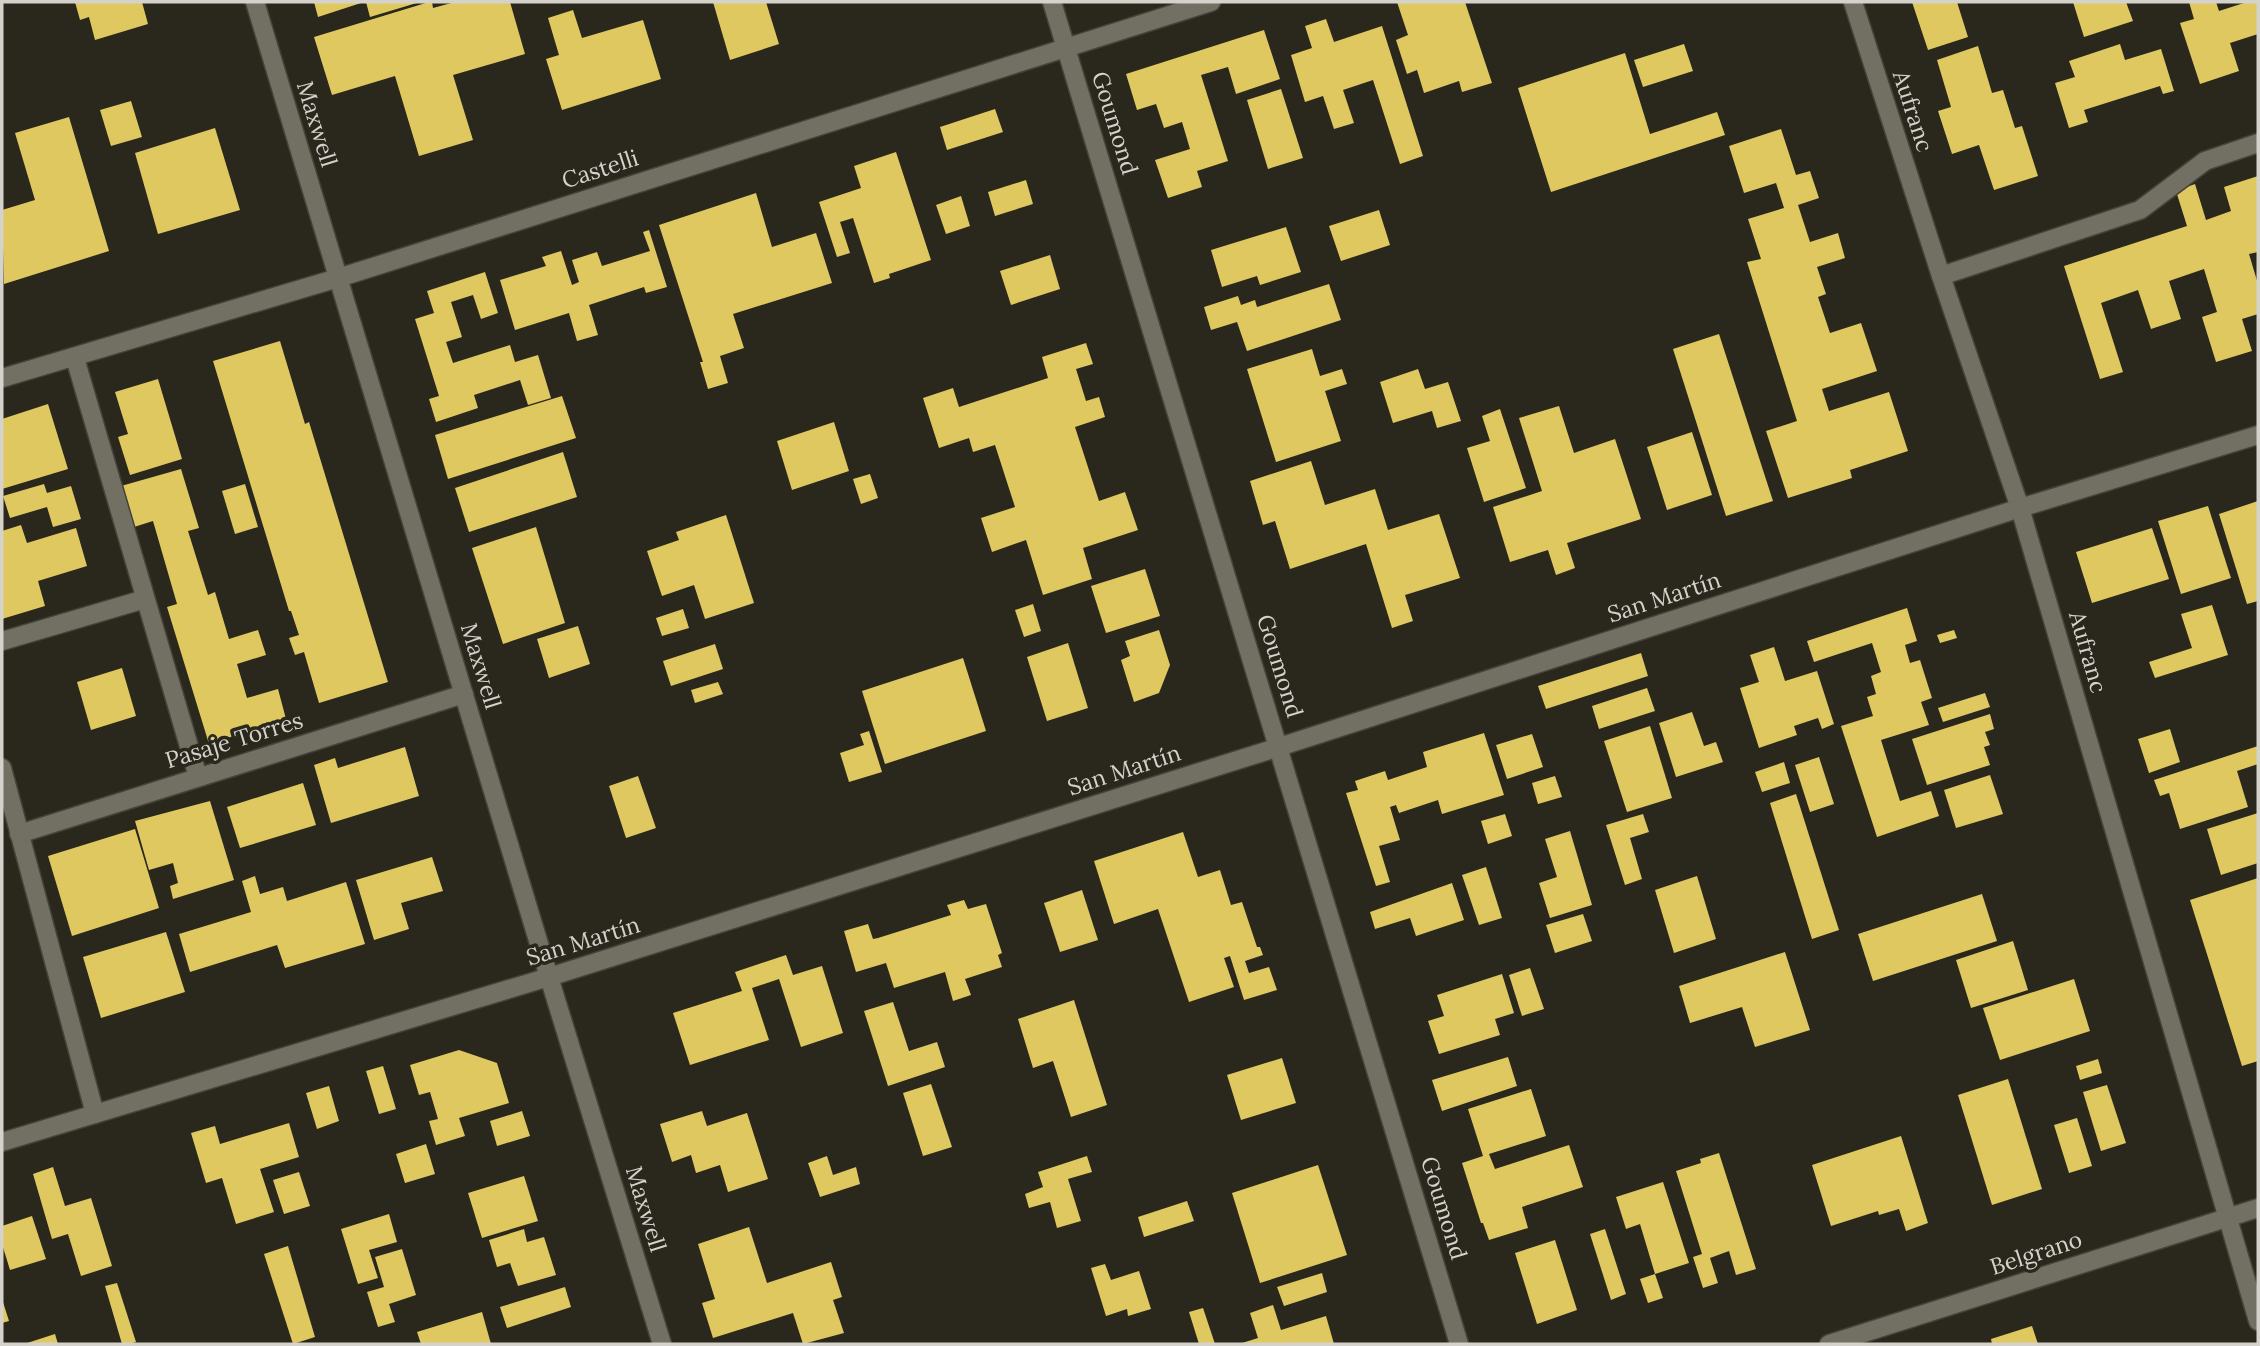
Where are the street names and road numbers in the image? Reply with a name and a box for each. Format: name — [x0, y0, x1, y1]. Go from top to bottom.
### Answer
street label: Aufranc — [1886, 66, 1940, 155]
street label: Goumond — [1086, 68, 1145, 178]
street label: Maxwell — [291, 77, 344, 170]
street label: Castelli — [558, 143, 642, 195]
street label: San Martín — [1604, 565, 1724, 628]
street label: Aufranc — [2063, 607, 2114, 696]
street label: Goumond — [1251, 611, 1310, 721]
street label: Maxwell — [455, 619, 508, 712]
street label: Pasaje Torres — [161, 705, 306, 774]
street label: San Martín — [1064, 738, 1184, 801]
street label: San Martín — [522, 909, 643, 972]
street label: Goumond — [1415, 1153, 1474, 1263]
street label: Maxwell — [620, 1162, 673, 1255]
street label: Belgrano — [1986, 1224, 2085, 1281]

